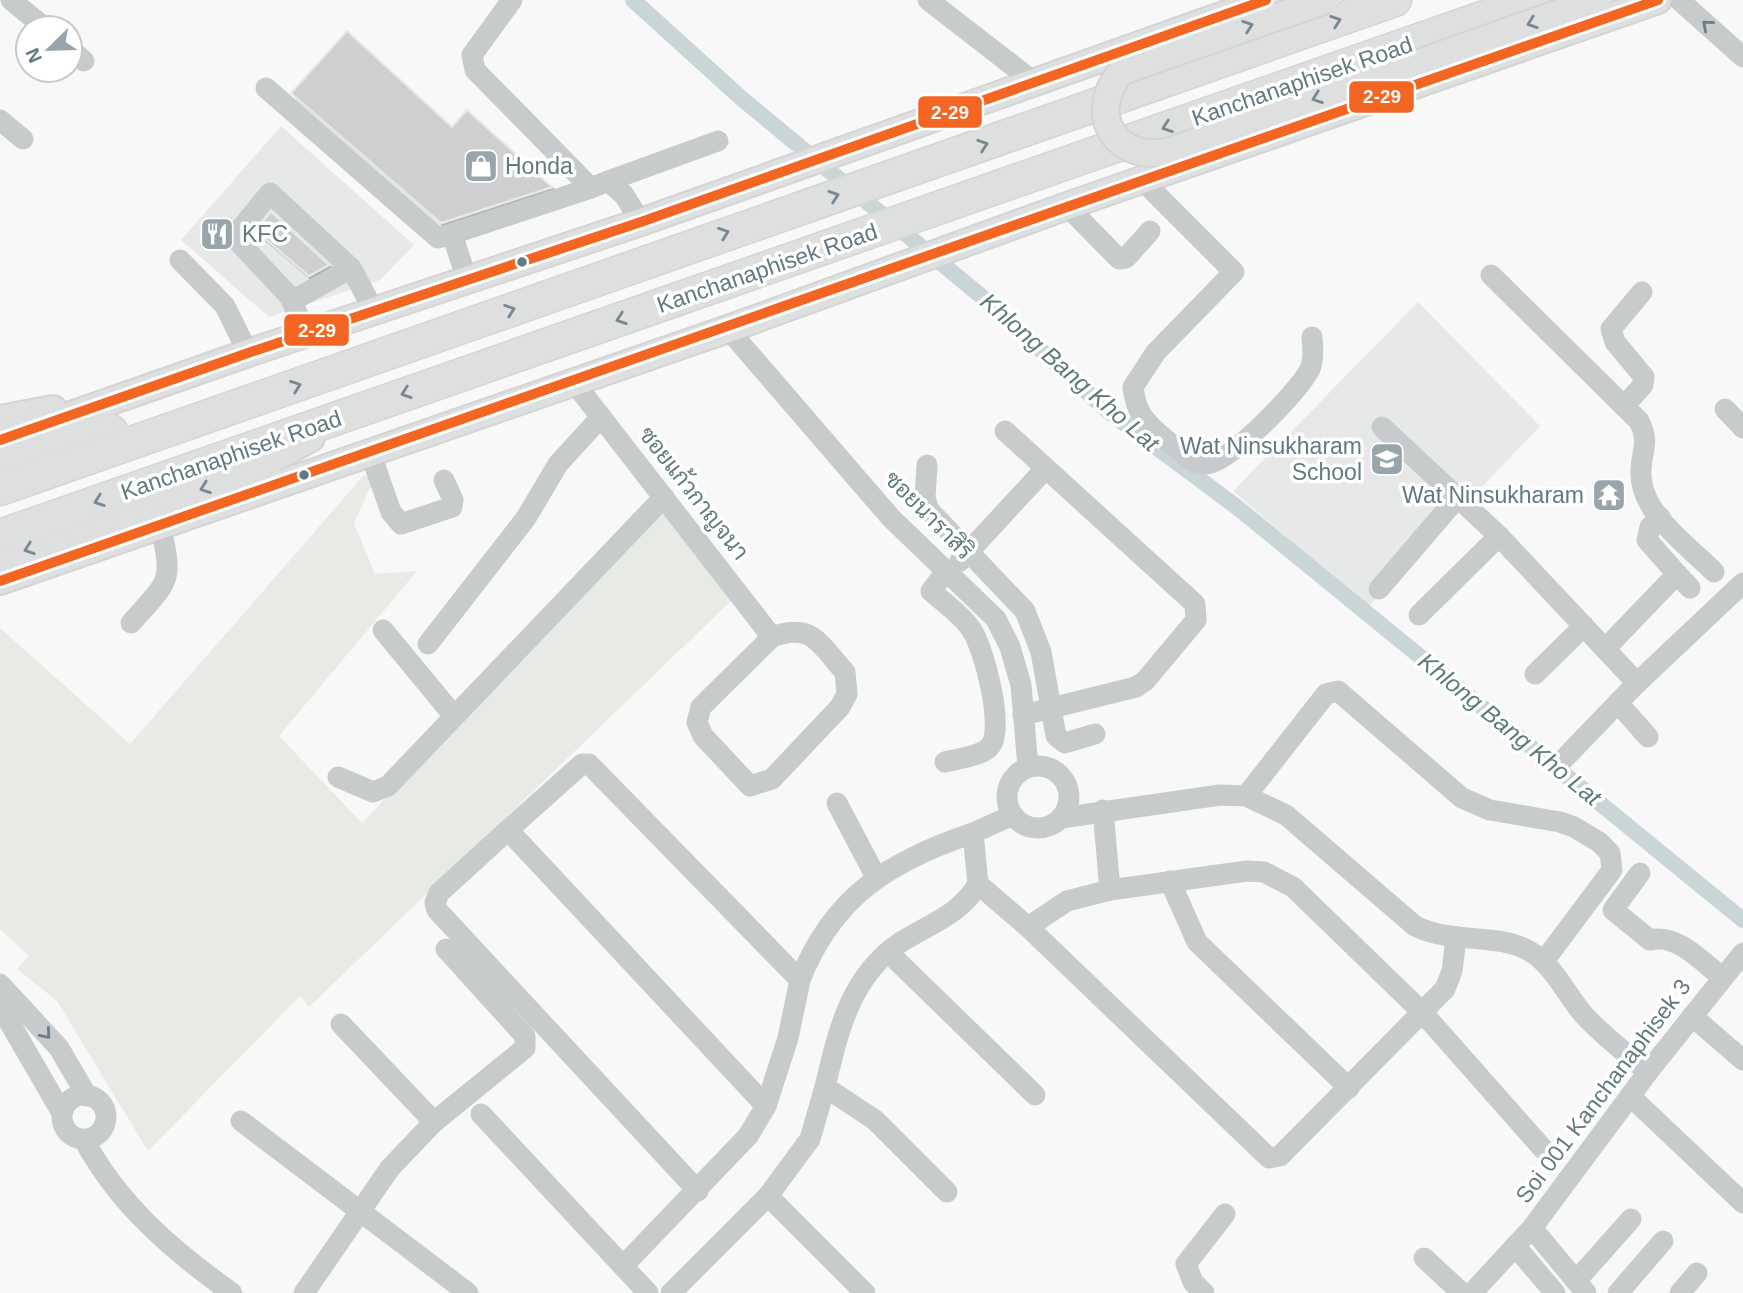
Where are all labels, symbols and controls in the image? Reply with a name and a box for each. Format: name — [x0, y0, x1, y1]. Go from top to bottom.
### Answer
north arrow — [14, 14, 84, 84]
one-way arrow — [1526, 14, 1538, 28]
one-way arrow — [1330, 15, 1342, 29]
one-way arrow — [1242, 20, 1254, 34]
one-way arrow — [1702, 21, 1715, 33]
street label: Kanchanaphisek Road — [1188, 31, 1416, 131]
text: N — [21, 45, 46, 66]
line badge: 2-29 — [1348, 80, 1415, 114]
text: 2-29 — [1363, 86, 1401, 107]
one-way arrow — [1311, 90, 1323, 104]
line badge: 2-29 — [917, 95, 983, 129]
text: 2-29 — [931, 102, 969, 123]
one-way arrow — [1162, 119, 1174, 133]
one-way arrow — [976, 139, 988, 153]
shop icon: Honda — [462, 147, 500, 185]
place label: Honda — [505, 153, 573, 179]
one-way arrow — [828, 190, 840, 204]
restaurant icon: KFC — [198, 215, 236, 253]
street label: Kanchanaphisek Road — [653, 218, 881, 318]
place label: KFC — [242, 221, 288, 247]
one-way arrow — [718, 228, 730, 242]
unlabelled marker — [515, 255, 529, 269]
water label: Khlong Bang Kho Lat — [976, 287, 1165, 457]
one-way arrow — [503, 304, 516, 318]
one-way arrow — [616, 311, 628, 325]
line badge: 2-29 — [283, 313, 350, 347]
text: 2-29 — [298, 320, 336, 341]
one-way arrow — [289, 380, 301, 394]
one-way arrow — [401, 385, 413, 399]
street label: Kanchanaphisek Road — [117, 405, 345, 505]
street label: ซอยแก้วกาญจนา — [633, 420, 755, 565]
place label: Wat Ninsukharam School — [1180, 433, 1362, 485]
school or university icon: Wat Ninsukharam School — [1368, 440, 1406, 478]
street label: ซอยนาราสิริ — [880, 465, 979, 564]
unlabelled marker — [297, 468, 311, 482]
temple icon: Wat Ninsukharam — [1590, 476, 1628, 514]
one-way arrow — [199, 480, 211, 494]
place label: Wat Ninsukharam — [1402, 482, 1584, 508]
one-way arrow — [94, 493, 106, 507]
one-way arrow — [23, 541, 35, 555]
water label: Khlong Bang Kho Lat — [1413, 647, 1608, 812]
street label: Soi 001 Kanchanaphisek 3 — [1510, 974, 1696, 1208]
one-way arrow — [38, 1026, 50, 1039]

